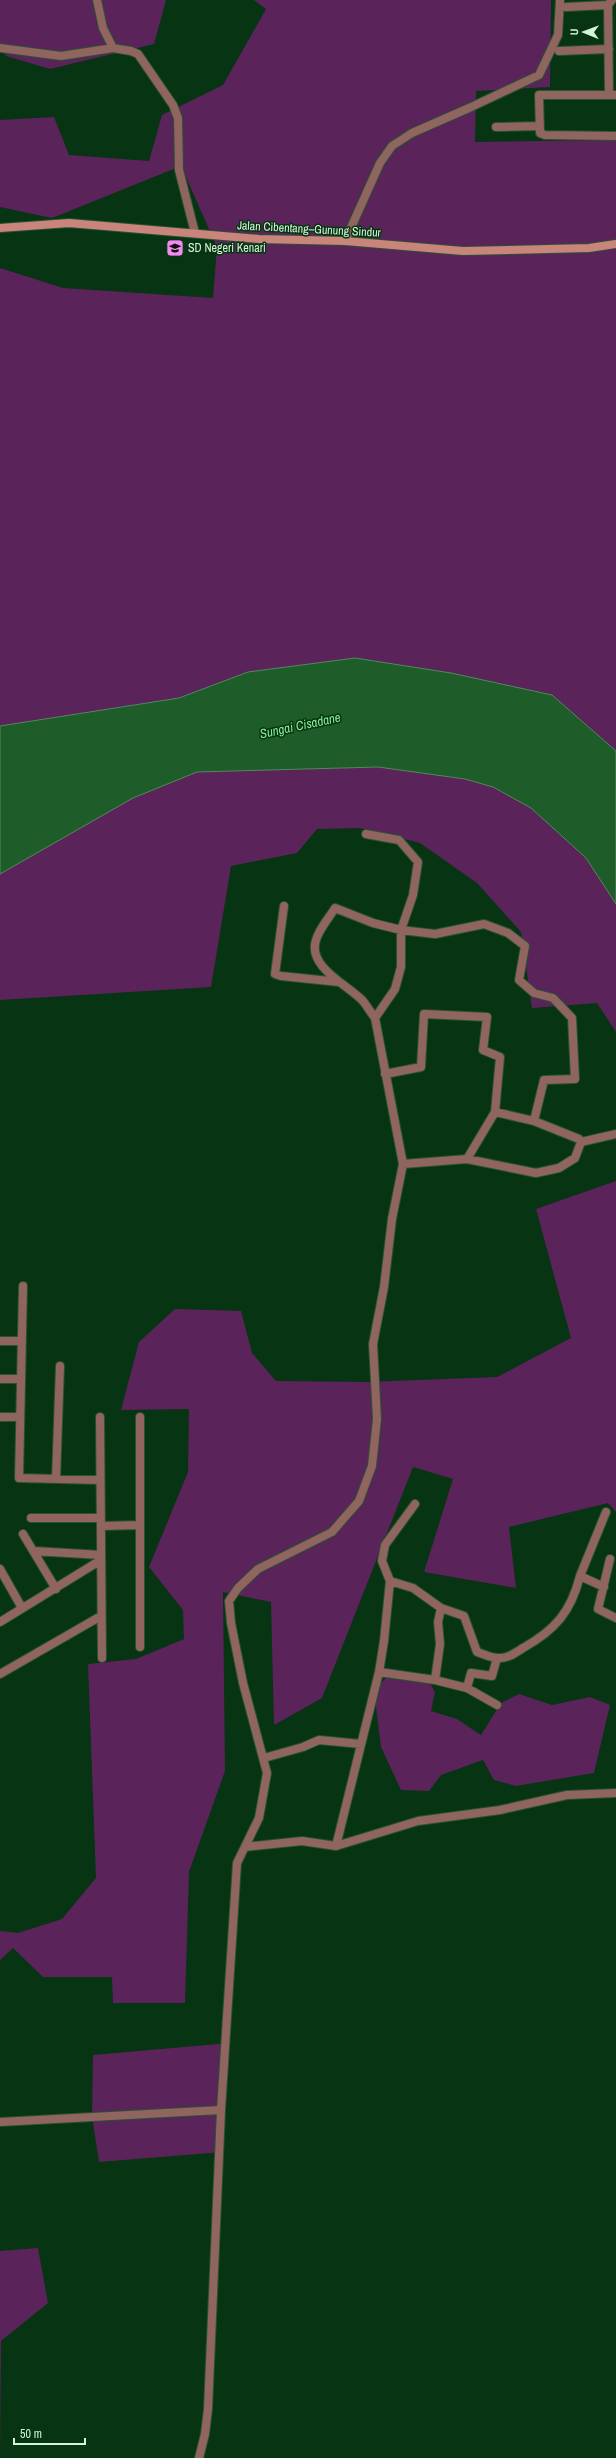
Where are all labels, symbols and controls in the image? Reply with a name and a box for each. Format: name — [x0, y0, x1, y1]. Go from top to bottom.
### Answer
north arrow — [564, 12, 604, 52]
text: U — [567, 28, 581, 35]
street label: Jalan Cibentang–Gunung Sindur — [237, 217, 382, 241]
school or university icon: SD Negeri Kenari — [165, 238, 185, 258]
place label: SD Negeri Kenari — [188, 240, 266, 256]
water label: Sungai Cisadane — [258, 709, 342, 742]
scale bar — [14, 2420, 85, 2446]
text: 50 m — [20, 2426, 42, 2442]

